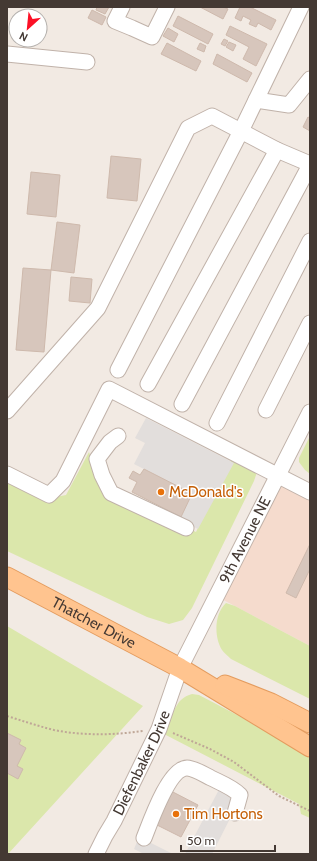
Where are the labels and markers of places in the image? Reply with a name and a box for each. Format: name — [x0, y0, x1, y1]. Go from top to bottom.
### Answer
place label: McDonald's — [169, 483, 243, 501]
marker: McDonald's — [156, 487, 166, 497]
place label: Tim Hortons — [184, 805, 263, 823]
marker: Tim Hortons — [171, 809, 181, 819]

